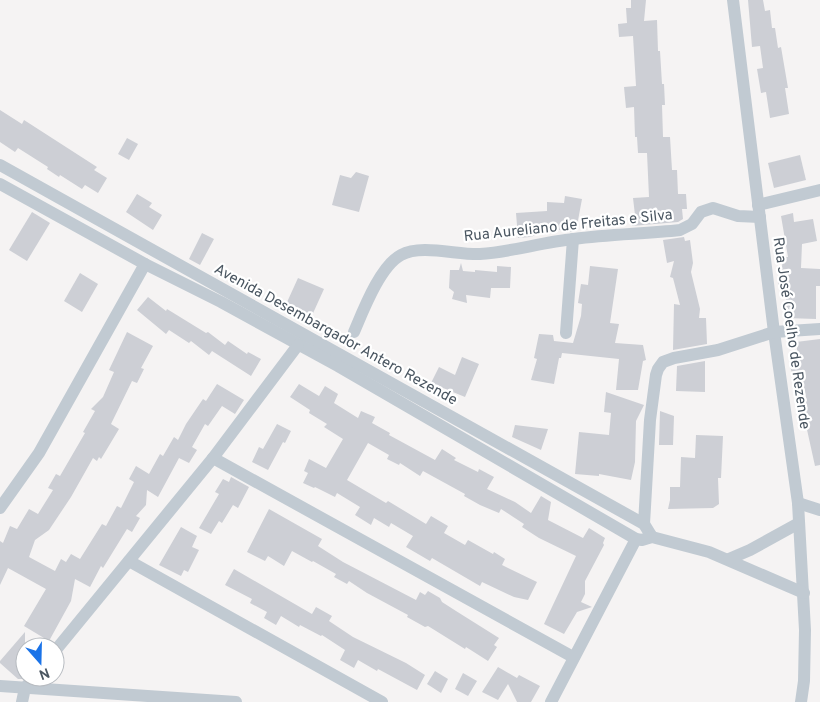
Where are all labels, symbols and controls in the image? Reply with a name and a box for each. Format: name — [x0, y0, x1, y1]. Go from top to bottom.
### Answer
street label: Rua Aureliano de Freitas e Silva — [463, 206, 674, 247]
street label: Rua José Coelho de Rezende — [768, 236, 813, 431]
street label: Avenida Desembargador Antero Rezende — [210, 260, 460, 410]
north arrow — [15, 637, 65, 687]
text: N — [36, 663, 52, 683]

